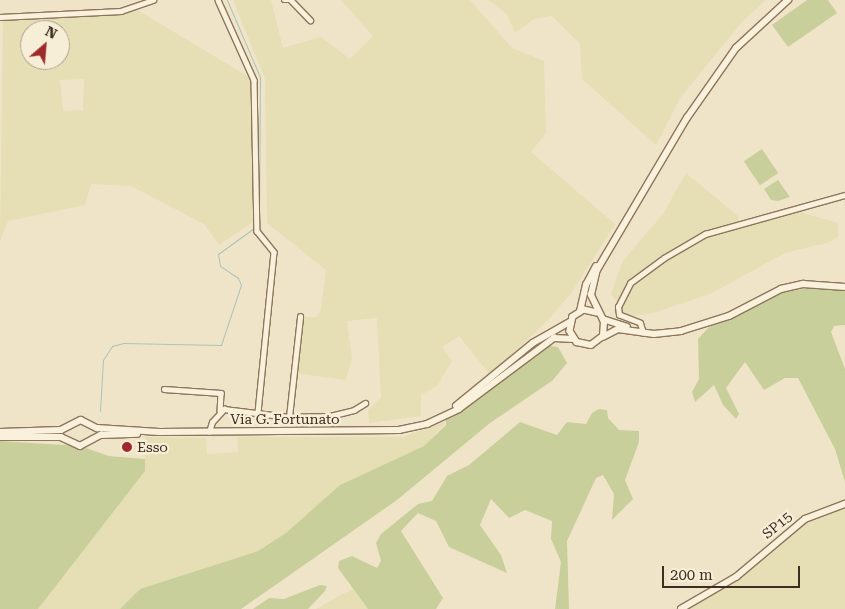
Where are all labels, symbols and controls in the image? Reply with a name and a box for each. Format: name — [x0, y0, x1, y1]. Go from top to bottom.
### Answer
north arrow — [20, 20, 70, 70]
text: N — [43, 23, 60, 42]
street label: Via G. Fortunato — [230, 411, 340, 427]
place label: Esso — [137, 439, 168, 455]
marker: Esso — [121, 441, 133, 453]
street label: SP15 — [759, 508, 795, 542]
scale bar — [665, 556, 802, 588]
text: 200 m — [670, 566, 713, 584]

